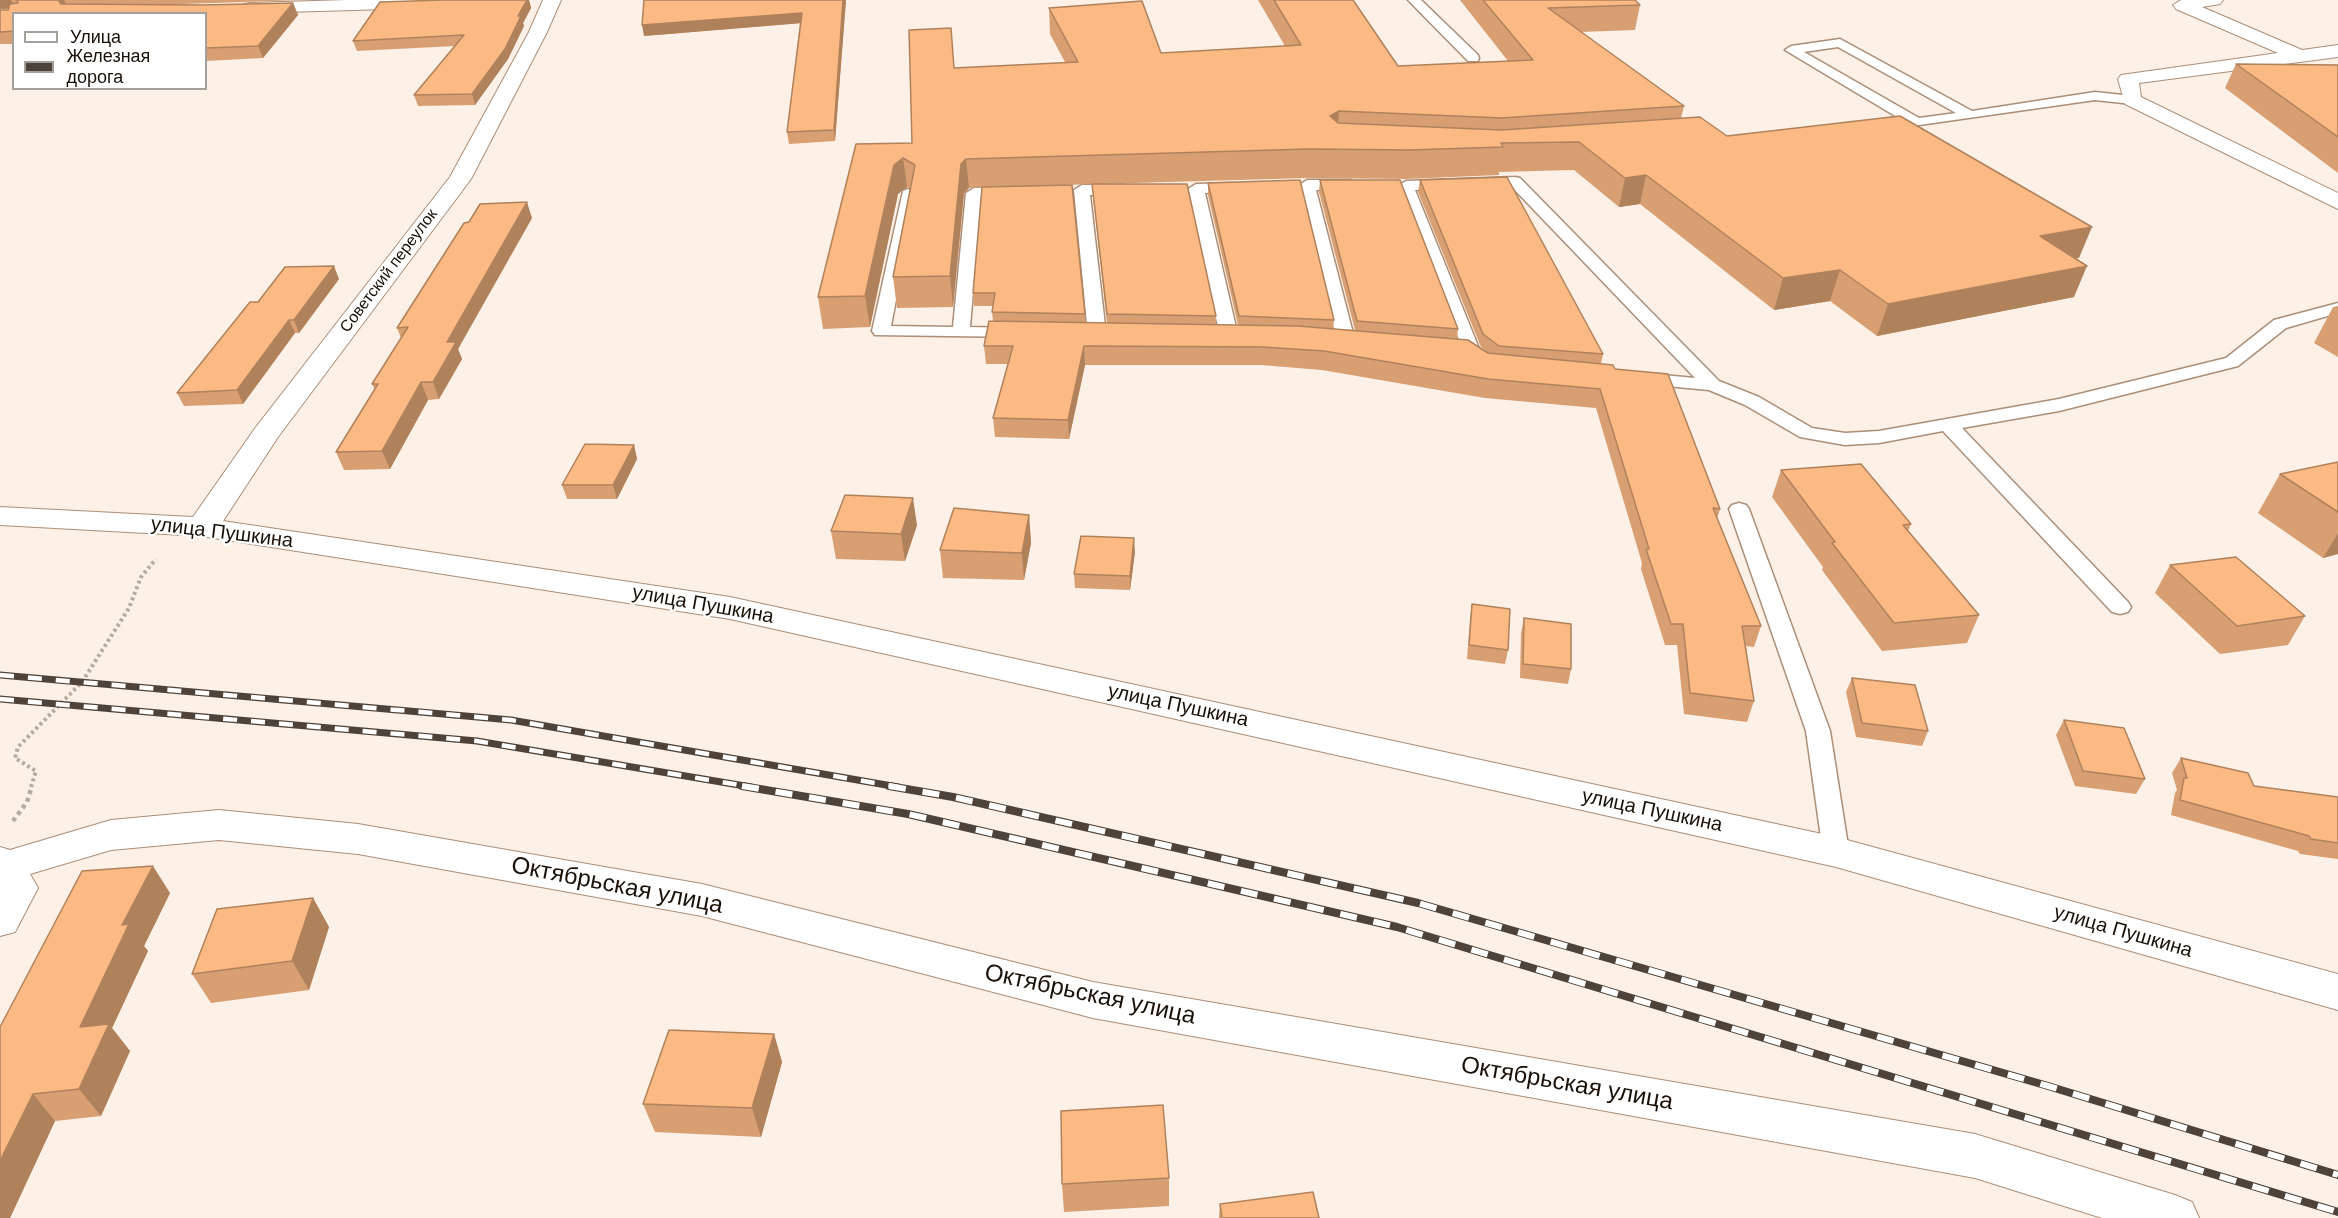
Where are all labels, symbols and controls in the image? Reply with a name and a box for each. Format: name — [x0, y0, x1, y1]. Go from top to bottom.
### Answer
legend — [12, 12, 207, 90]
text: Улица — [70, 27, 121, 47]
text: Железная дорога — [66, 46, 150, 87]
street label: Советский переулок — [336, 205, 442, 337]
street label: улица Пушкина — [150, 512, 294, 554]
street label: улица Пушкина — [630, 581, 776, 629]
street label: улица Пушкина — [1106, 679, 1250, 733]
street label: улица Пушкина — [1580, 784, 1724, 838]
street label: Октябрьская улица — [509, 851, 725, 921]
street label: улица Пушкина — [2051, 901, 2195, 963]
street label: Октябрьская улица — [982, 959, 1198, 1031]
street label: Октябрьская улица — [1459, 1051, 1675, 1117]

